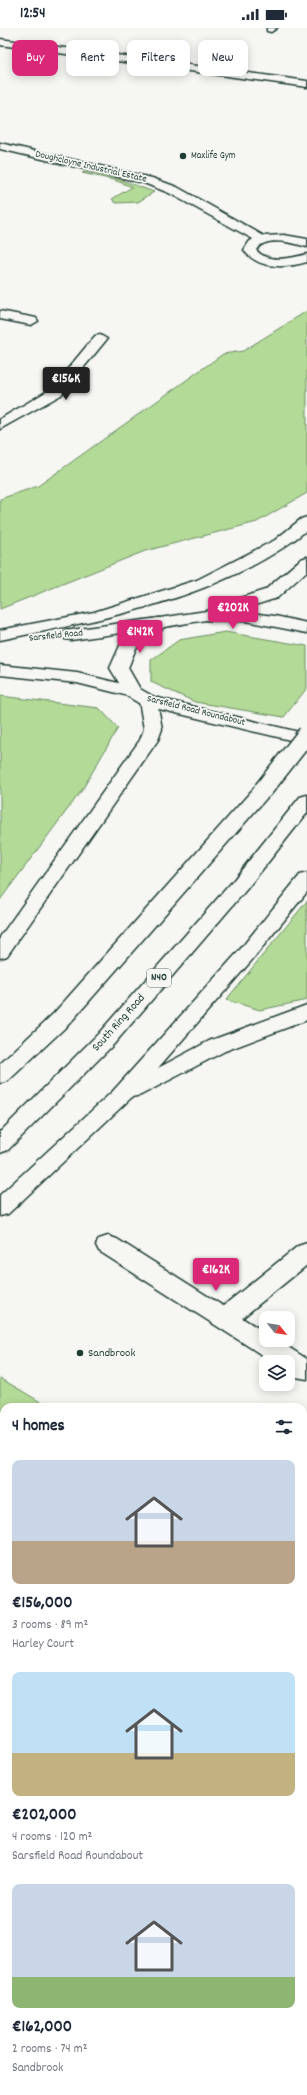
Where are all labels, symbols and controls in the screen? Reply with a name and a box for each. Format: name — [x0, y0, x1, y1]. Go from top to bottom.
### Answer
text: 12:54 — [20, 3, 46, 25]
chip: Buy — [12, 40, 58, 76]
chip: Rent — [66, 40, 119, 76]
chip: Filters — [127, 40, 190, 76]
chip: New — [198, 40, 248, 76]
street label: Doughcloyne Industrial Estate — [34, 147, 149, 187]
place label: Maxlife Gym — [191, 149, 236, 163]
marker: Maxlife Gym — [178, 151, 188, 161]
pin: €156K — [38, 367, 94, 401]
text: €156K — [52, 370, 80, 389]
pin: €202K — [205, 596, 261, 630]
text: €202K — [217, 599, 249, 618]
pin: €142K — [112, 620, 168, 654]
text: €142K — [126, 623, 154, 642]
street label: Sarsfield Road — [28, 626, 84, 646]
street label: Sarsfield Road Roundabout — [145, 692, 247, 730]
road number: N40 — [147, 969, 171, 987]
street label: South Ring Road — [88, 990, 150, 1056]
pin: €162K — [188, 1258, 244, 1292]
text: €162K — [202, 1261, 230, 1280]
north arrow — [259, 1311, 295, 1347]
map controls — [259, 1311, 295, 1391]
place label: Sandbrook — [88, 1345, 135, 1362]
marker: Sandbrook — [75, 1348, 85, 1358]
button: layers — [259, 1355, 295, 1391]
text: 4 homes — [12, 1415, 65, 1439]
icon: filters — [273, 1416, 295, 1438]
icon: home — [118, 1486, 190, 1558]
text: €156,000 — [12, 1592, 72, 1616]
text: 3 rooms · 89 m² — [12, 1616, 88, 1635]
text: Harley Court — [12, 1635, 74, 1654]
icon: home — [118, 1698, 190, 1770]
text: €202,000 — [12, 1804, 77, 1828]
text: 4 rooms · 120 m² — [12, 1828, 92, 1847]
text: Sarsfield Road Roundabout — [12, 1847, 143, 1866]
icon: home — [118, 1910, 190, 1982]
text: €162,000 — [12, 2016, 72, 2040]
text: 2 rooms · 74 m² — [12, 2040, 87, 2059]
text: Sandbrook — [12, 2059, 63, 2078]

